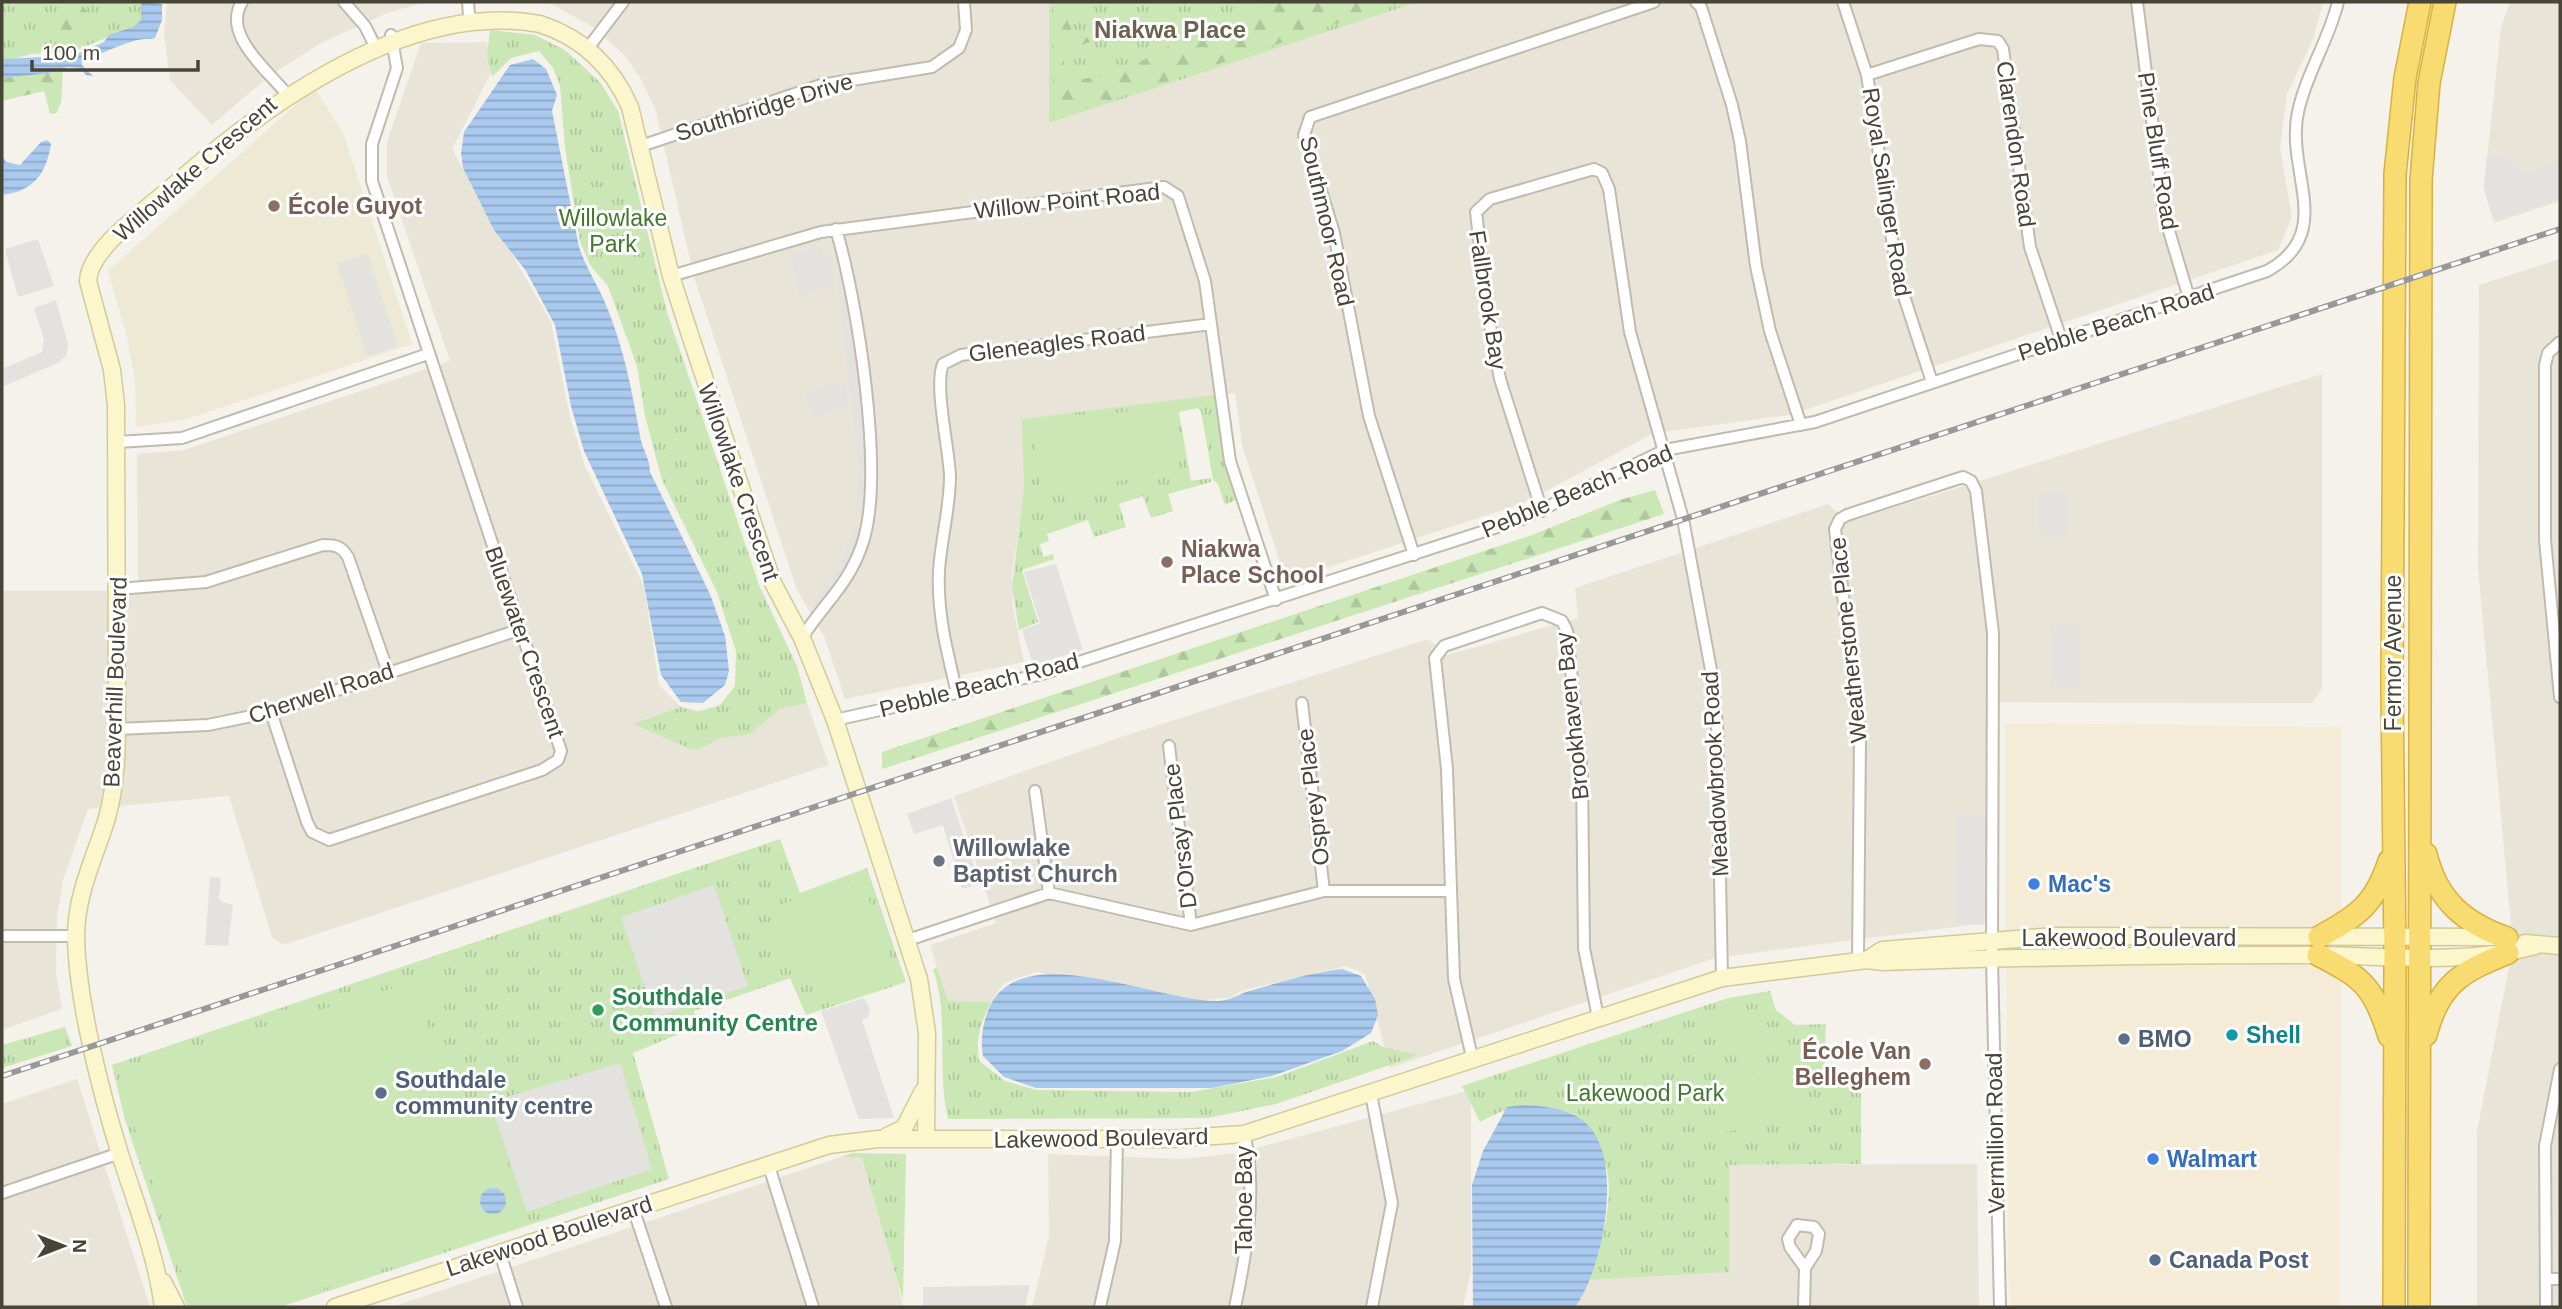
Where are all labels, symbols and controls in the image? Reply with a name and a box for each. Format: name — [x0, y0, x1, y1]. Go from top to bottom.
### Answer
district label: Niakwa Place — [1094, 16, 1246, 43]
scale bar — [32, 28, 198, 72]
text: 100 m — [42, 41, 100, 64]
street label: Clarendon Road — [1991, 59, 2041, 229]
street label: Southbridge Drive — [672, 68, 856, 146]
street label: Pine Bluff Road — [2133, 70, 2183, 232]
street label: Royal Salinger Road — [1858, 86, 1916, 298]
street label: Willowlake Crescent — [108, 91, 282, 247]
street label: Southmoor Road — [1295, 133, 1359, 309]
street label: Willow Point Road — [973, 178, 1161, 224]
place label: École Guyot — [288, 192, 423, 219]
marker: École Guyot — [266, 198, 282, 214]
park label: Willowlake Park — [559, 205, 667, 257]
street label: Fallbrook Bay — [1464, 229, 1512, 372]
street label: Pebble Beach Road — [2015, 278, 2217, 366]
street label: Gleneagles Road — [967, 319, 1147, 367]
street label: Willowlake Crescent — [693, 380, 785, 585]
street label: Pebble Beach Road — [1478, 439, 1676, 543]
place label: Niakwa Place School — [1181, 536, 1324, 588]
street label: Weatherstone Place — [1824, 536, 1872, 744]
street label: Bluewater Crescent — [480, 543, 570, 742]
marker: Niakwa Place School — [1159, 554, 1175, 570]
street label: Fermor Avenue — [2380, 575, 2406, 731]
street label: Beaverhill Boulevard — [98, 576, 132, 788]
street label: Brookhaven Bay — [1550, 630, 1594, 801]
street label: Pebble Beach Road — [877, 648, 1081, 722]
street label: Cherwell Road — [245, 657, 397, 729]
street label: Meadowbrook Road — [1697, 671, 1733, 877]
street label: Osprey Place — [1292, 727, 1334, 867]
street label: D'Orsay Place — [1158, 762, 1202, 910]
place label: Willowlake Baptist Church — [953, 835, 1118, 887]
marker: Willowlake Baptist Church — [931, 853, 947, 869]
place label: Mac's — [2048, 871, 2111, 897]
marker: Mac's — [2026, 876, 2042, 892]
street label: Lakewood Boulevard — [2022, 925, 2236, 951]
place label: Southdale Community Centre — [612, 984, 818, 1036]
marker: Southdale Community Centre — [590, 1002, 606, 1018]
place label: Shell — [2246, 1022, 2301, 1048]
place label: BMO — [2138, 1026, 2192, 1052]
marker: Shell — [2224, 1027, 2240, 1043]
marker: BMO — [2116, 1031, 2132, 1047]
place label: École Van Belleghem — [1795, 1037, 1911, 1090]
street label: Vermillion Road — [1981, 1052, 2009, 1214]
marker: École Van Belleghem — [1917, 1056, 1933, 1072]
place label: Southdale community centre — [395, 1067, 593, 1119]
park label: Lakewood Park — [1566, 1080, 1725, 1106]
marker: Southdale community centre — [373, 1085, 389, 1101]
street label: Lakewood Boulevard — [993, 1123, 1209, 1153]
street label: Tahoe Bay — [1231, 1145, 1257, 1254]
place label: Walmart — [2167, 1146, 2257, 1172]
marker: Walmart — [2145, 1151, 2161, 1167]
street label: Lakewood Boulevard — [443, 1190, 655, 1282]
north arrow — [28, 1211, 98, 1281]
text: N — [69, 1239, 90, 1253]
place label: Canada Post — [2169, 1247, 2309, 1273]
marker: Canada Post — [2147, 1252, 2163, 1268]

